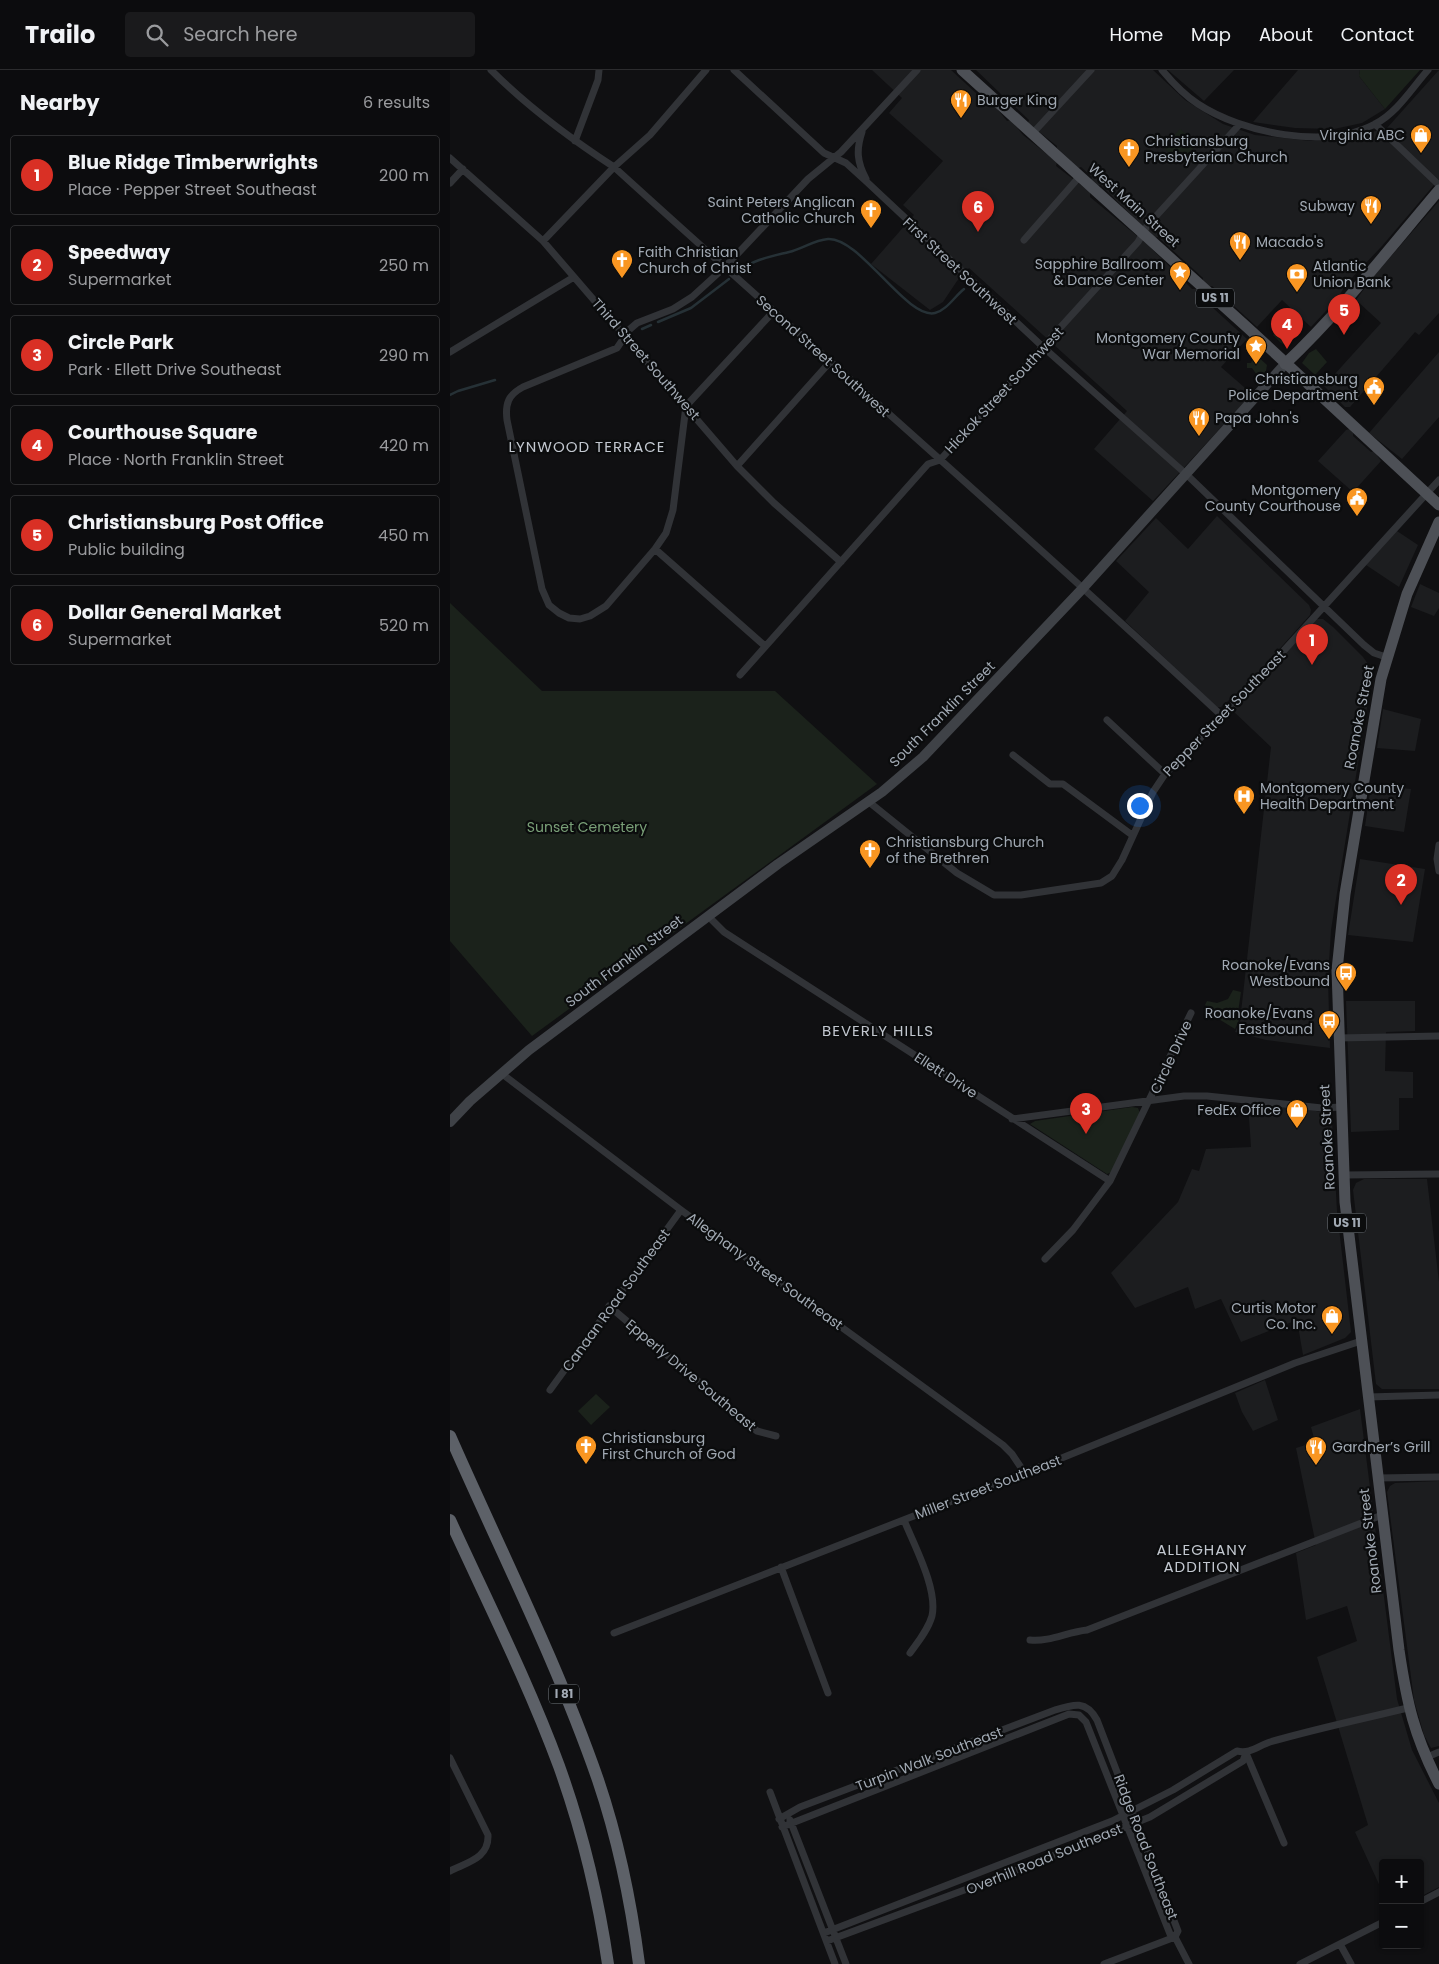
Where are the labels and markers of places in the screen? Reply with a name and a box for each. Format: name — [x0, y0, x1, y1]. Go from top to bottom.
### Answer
restaurant icon: Burger King — [949, 88, 973, 119]
place label: Burger King — [977, 90, 1057, 110]
shop icon: Virginia ABC — [1409, 123, 1433, 154]
place label: Virginia ABC — [1320, 125, 1405, 145]
place label: Christiansburg Presbyterian Church — [1145, 131, 1288, 167]
church icon: Christiansburg Presbyterian Church — [1117, 137, 1141, 168]
pin: 6 — [962, 191, 994, 232]
place label: Saint Peters Anglican Catholic Church — [708, 192, 855, 228]
restaurant icon: Subway — [1359, 194, 1383, 225]
place label: Subway — [1300, 196, 1355, 216]
church icon: Saint Peters Anglican Catholic Church — [859, 198, 883, 229]
restaurant icon: Macado's — [1228, 230, 1252, 261]
place label: Macado's — [1256, 232, 1323, 252]
place label: Faith Christian Church of Christ — [638, 242, 751, 278]
church icon: Faith Christian Church of Christ — [610, 248, 634, 279]
place label: Sapphire Ballroom & Dance Center — [1035, 254, 1164, 290]
place label: Atlantic Union Bank — [1313, 256, 1392, 292]
place icon: Sapphire Ballroom & Dance Center — [1168, 260, 1192, 291]
bank icon: Atlantic Union Bank — [1285, 262, 1309, 293]
pin: 5 — [1328, 294, 1360, 335]
pin: 4 — [1271, 308, 1303, 349]
place label: Montgomery County War Memorial — [1096, 328, 1240, 364]
place icon: Montgomery County War Memorial — [1244, 334, 1268, 365]
place label: Christiansburg Police Department — [1228, 369, 1358, 405]
public building icon: Christiansburg Police Department — [1362, 375, 1386, 406]
restaurant icon: Papa John's — [1187, 406, 1211, 437]
place label: Papa John's — [1215, 408, 1299, 428]
place label: Montgomery County Courthouse — [1205, 480, 1341, 516]
public building icon: Montgomery County Courthouse — [1345, 486, 1369, 517]
pin: 1 — [1296, 624, 1328, 665]
place label: Montgomery County Health Department — [1260, 778, 1404, 814]
hospital icon: Montgomery County Health Department — [1232, 784, 1256, 815]
place label: Christiansburg Church of the Brethren — [886, 832, 1044, 868]
church icon: Christiansburg Church of the Brethren — [858, 838, 882, 869]
pin: 2 — [1385, 864, 1417, 905]
place label: Roanoke/Evans Westbound — [1222, 955, 1330, 991]
bus stop icon: Roanoke/Evans Westbound — [1334, 961, 1358, 992]
place label: Roanoke/Evans Eastbound — [1205, 1003, 1313, 1039]
bus stop icon: Roanoke/Evans Eastbound — [1317, 1009, 1341, 1040]
pin: 3 — [1070, 1093, 1102, 1134]
shop icon: FedEx Office — [1285, 1098, 1309, 1129]
place label: FedEx Office — [1197, 1100, 1281, 1120]
place label: Curtis Motor Co. Inc. — [1231, 1298, 1316, 1334]
shop icon: Curtis Motor Co. Inc. — [1320, 1304, 1344, 1335]
place label: Christiansburg First Church of God — [602, 1428, 736, 1464]
church icon: Christiansburg First Church of God — [574, 1434, 598, 1465]
restaurant icon: Gardner’s Grill — [1304, 1435, 1328, 1466]
place label: Gardner’s Grill — [1332, 1437, 1430, 1457]

